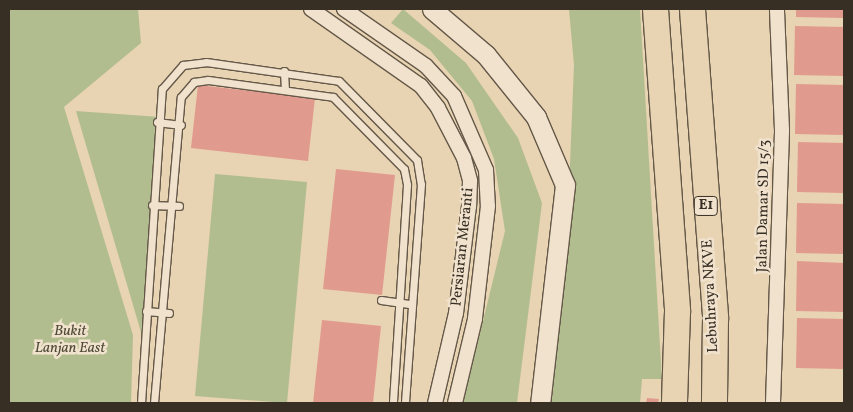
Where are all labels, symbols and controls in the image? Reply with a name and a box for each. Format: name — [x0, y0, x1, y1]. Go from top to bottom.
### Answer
street label: Jalan Damar SD 15/3 — [754, 139, 774, 273]
street label: Persiaran Meranti — [448, 187, 478, 307]
road number: E1 — [694, 195, 718, 218]
street label: Lebuhraya NKVE — [699, 239, 723, 353]
park label: Bukit Lanjan East — [35, 322, 105, 357]

